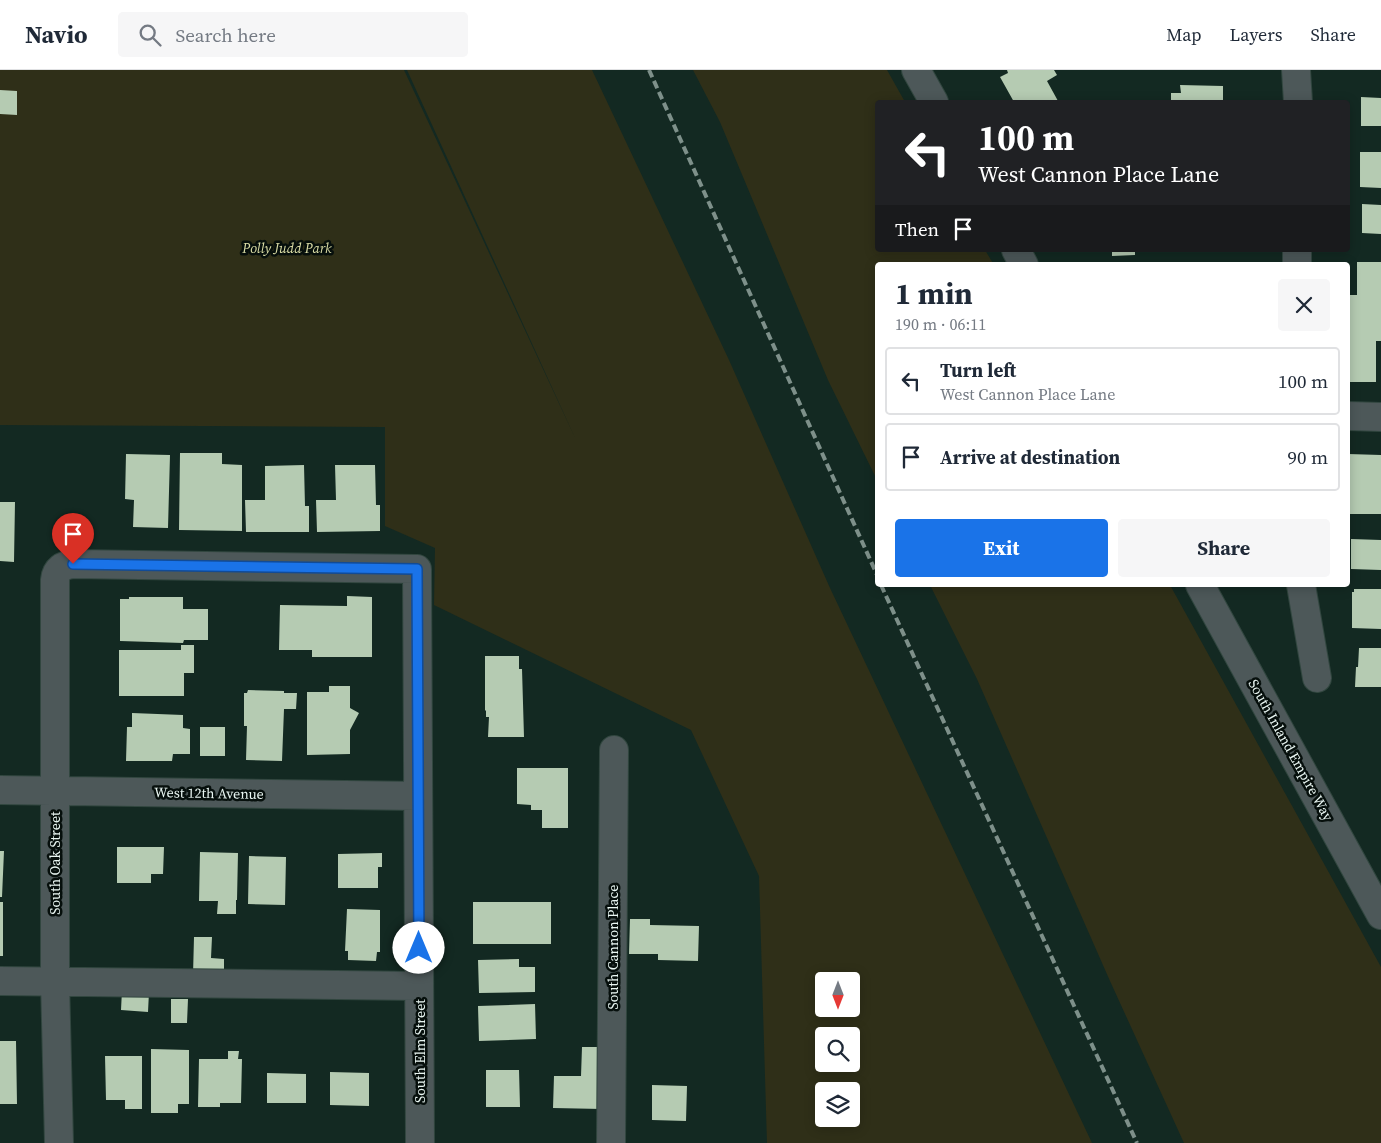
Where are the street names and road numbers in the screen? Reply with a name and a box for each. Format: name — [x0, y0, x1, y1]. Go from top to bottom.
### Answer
street label: South Inland Empire Way — [1244, 676, 1339, 825]
street label: West 12th Avenue — [154, 782, 264, 804]
street label: South Oak Street — [45, 811, 65, 915]
street label: South Cannon Place — [603, 885, 623, 1009]
street label: South Elm Street — [410, 999, 430, 1103]

